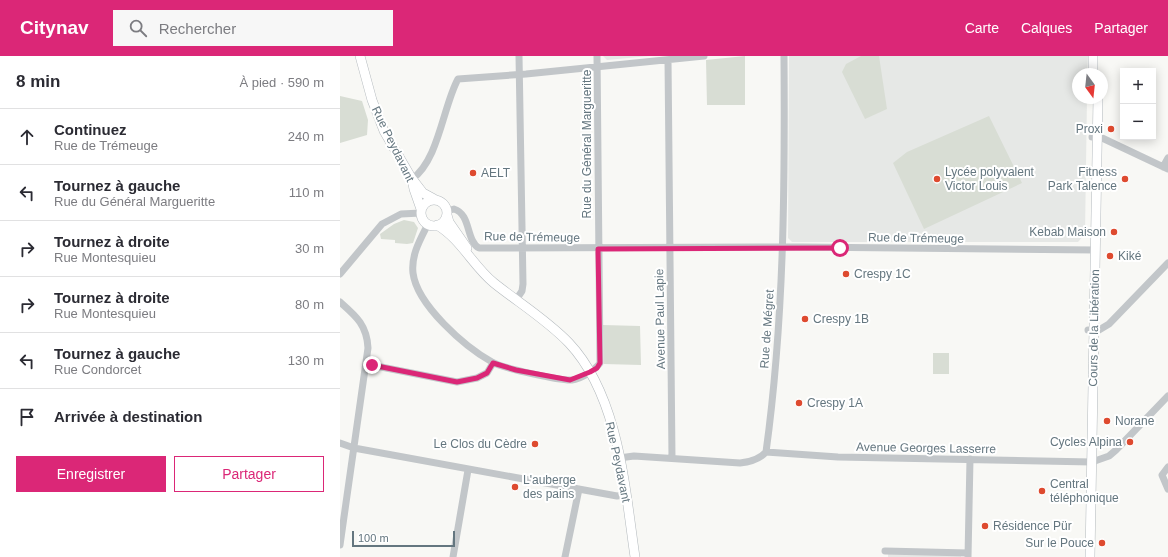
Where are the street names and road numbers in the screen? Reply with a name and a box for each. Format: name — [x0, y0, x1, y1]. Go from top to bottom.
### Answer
street label: Rue du Général Margueritte — [580, 69, 594, 218]
street label: Rue Peydavant — [369, 104, 418, 185]
street label: Rue de Trémeuge — [484, 229, 580, 245]
street label: Rue de Trémeuge — [868, 230, 964, 246]
street label: Avenue Paul Lapie — [652, 268, 668, 369]
street label: Cours de la Libération — [1086, 269, 1102, 387]
street label: Rue de Mégret — [757, 288, 777, 369]
street label: Rue Peydavant — [603, 420, 634, 504]
street label: Avenue Georges Lasserre — [856, 440, 996, 456]

